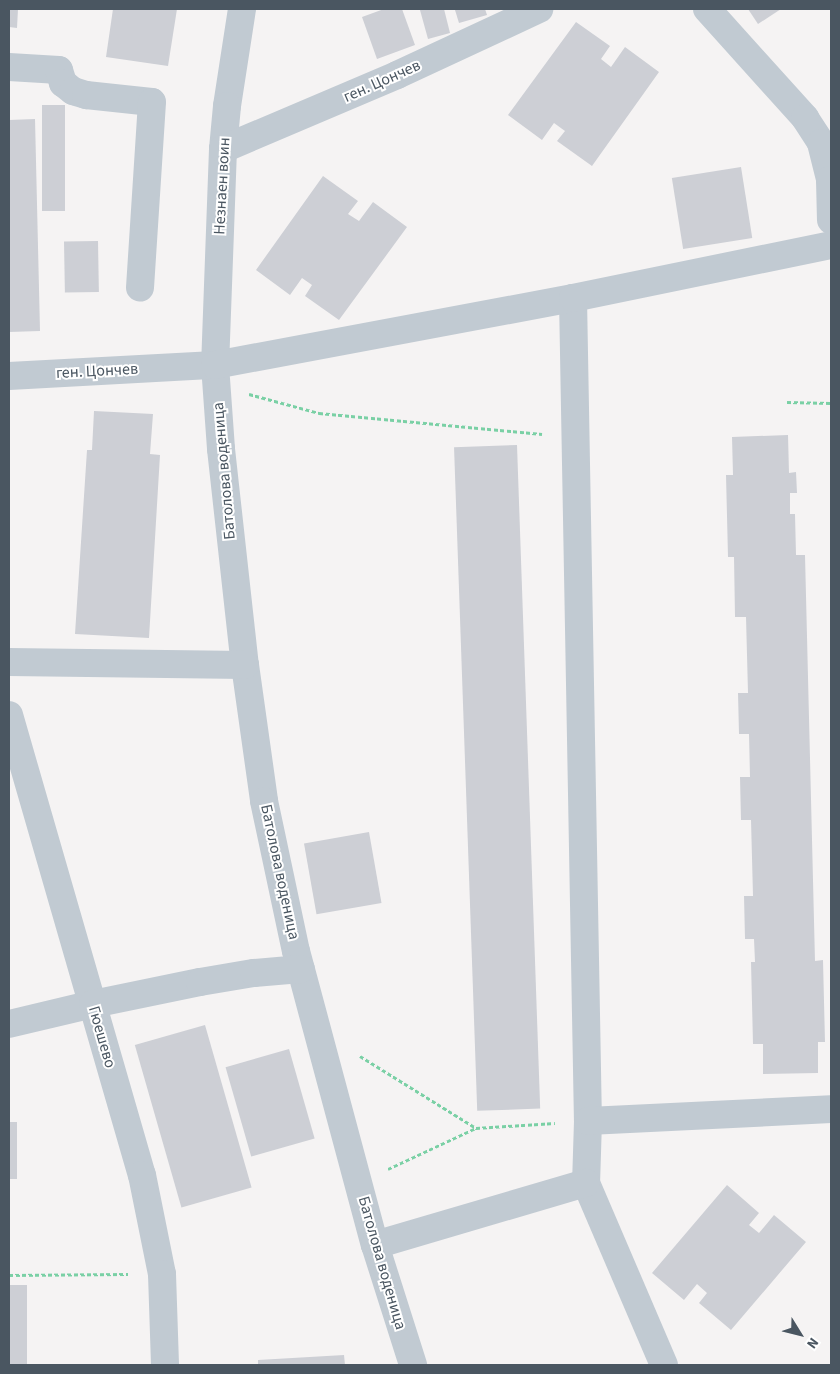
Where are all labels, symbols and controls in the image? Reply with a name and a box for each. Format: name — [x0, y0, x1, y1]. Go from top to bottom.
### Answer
street label: ген. Цончев — [340, 55, 424, 107]
street label: Незнаен воин — [210, 137, 234, 235]
street label: ген. Цончев — [55, 359, 139, 383]
street label: Батолова воденица — [208, 402, 240, 540]
street label: Батолова воденица — [256, 803, 304, 941]
street label: Гюешево — [84, 1004, 120, 1070]
street label: Батолова воденица — [354, 1194, 410, 1332]
north arrow — [775, 1309, 825, 1359]
text: N — [801, 1333, 823, 1352]

